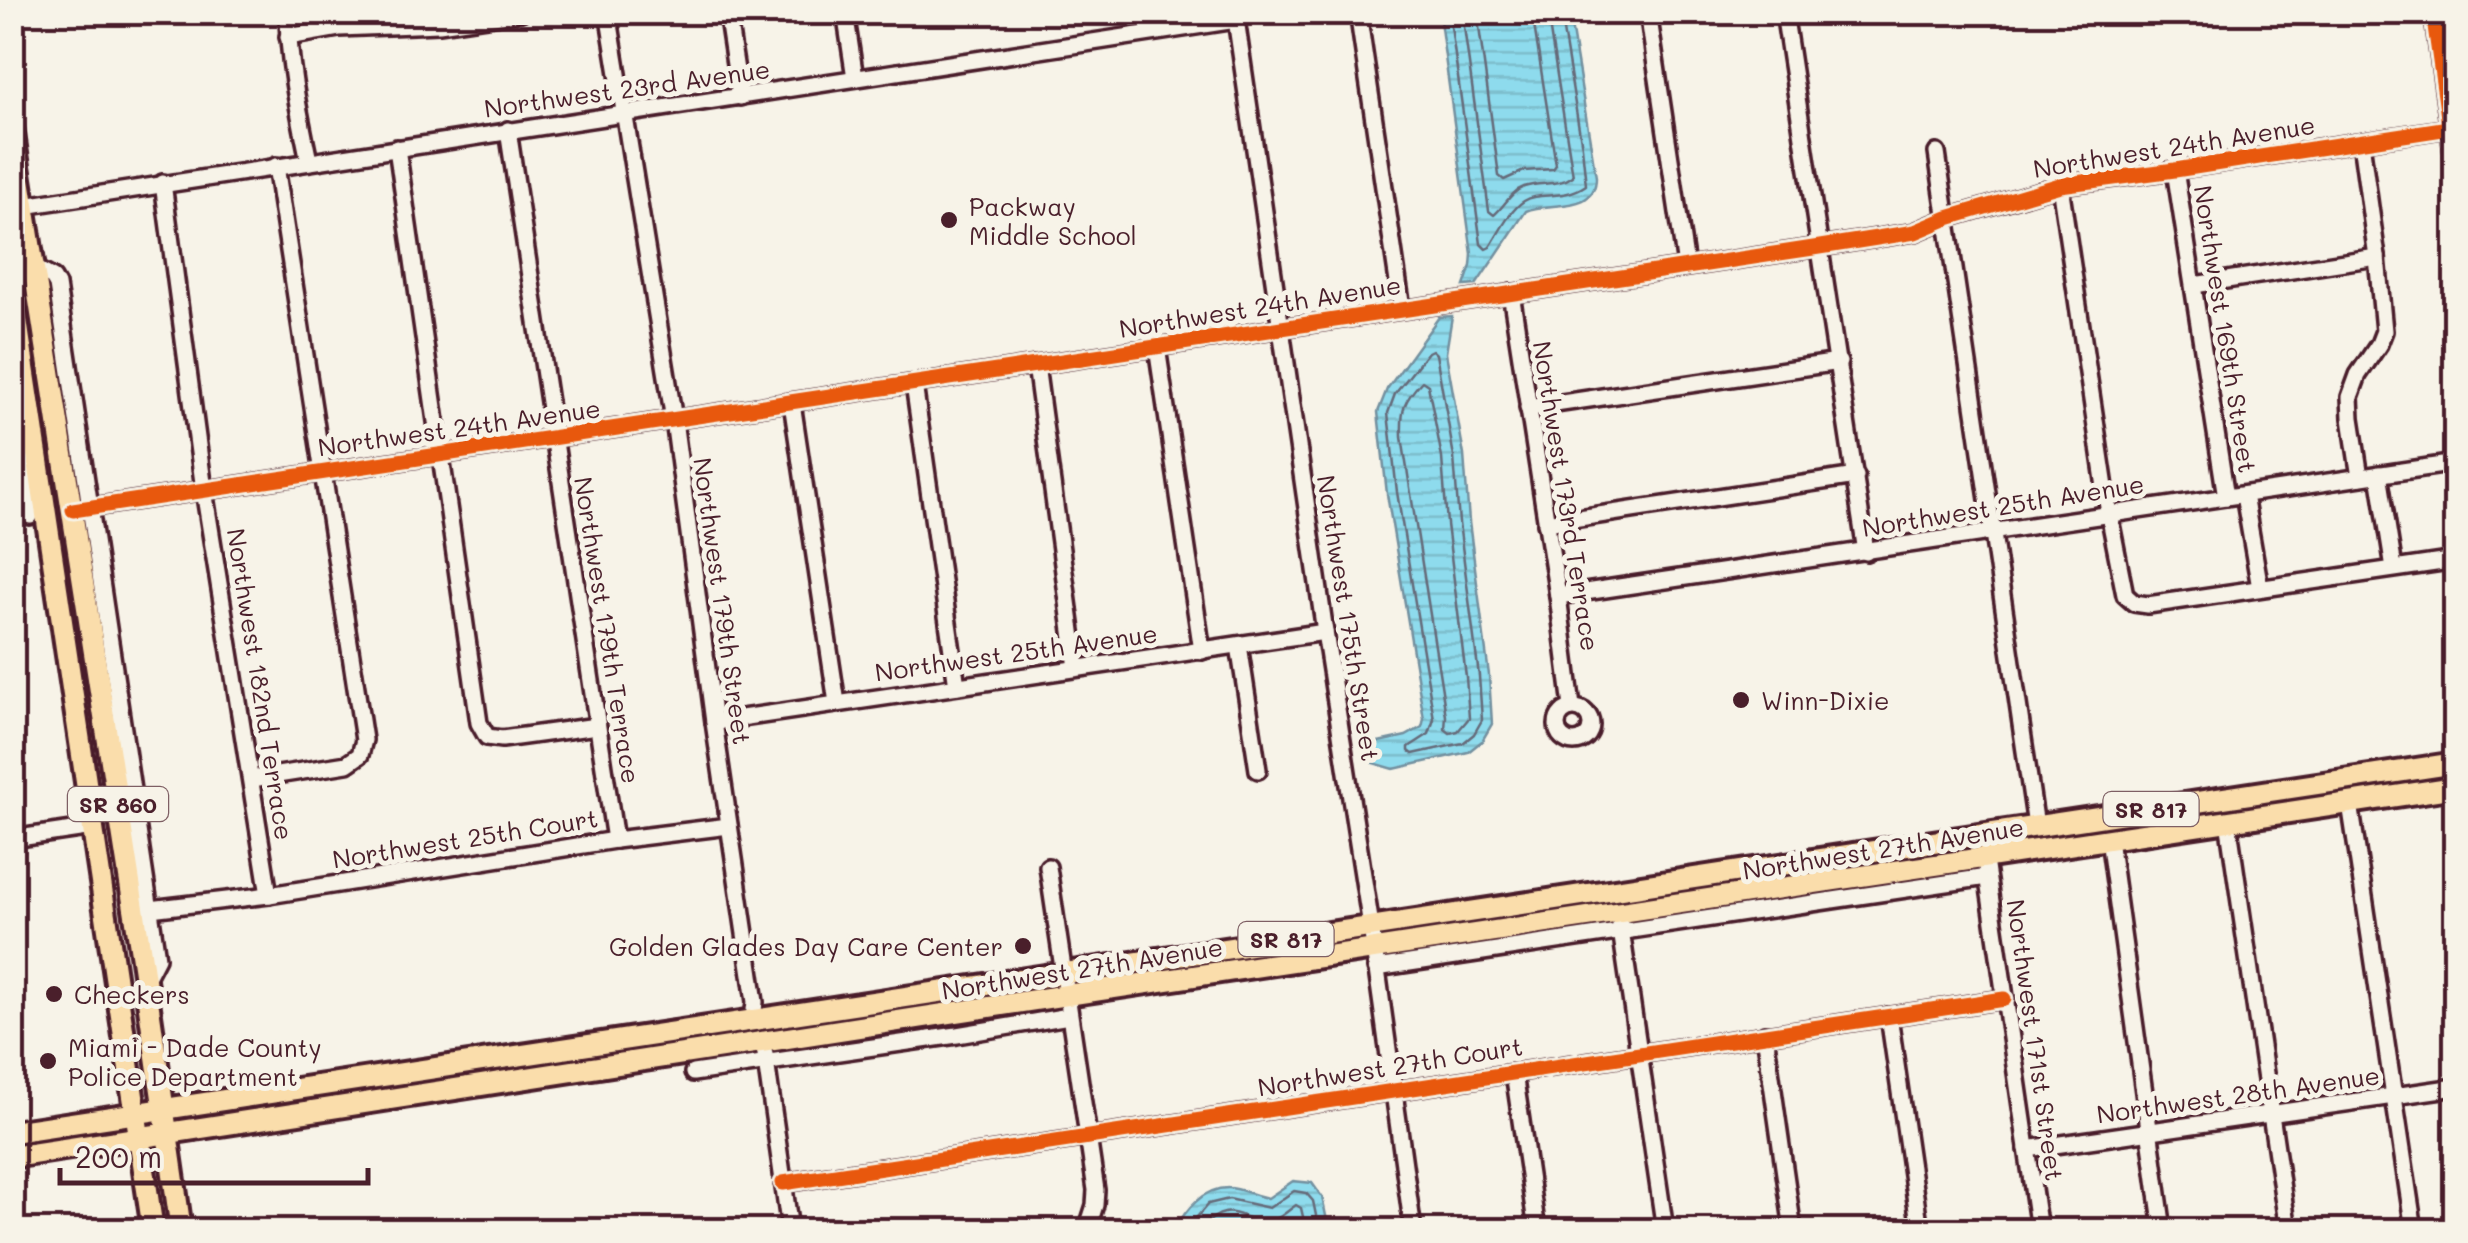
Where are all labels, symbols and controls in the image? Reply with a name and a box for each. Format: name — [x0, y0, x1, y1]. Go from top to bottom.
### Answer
street label: Northwest 23rd Avenue — [482, 52, 772, 124]
street label: Northwest 24th Avenue — [2031, 108, 2317, 184]
street label: Northwest 169th Street — [2187, 183, 2265, 475]
place label: Packway Middle School — [969, 190, 1137, 251]
marker: Packway Middle School — [938, 209, 960, 231]
street label: Northwest 24th Avenue — [1117, 268, 1403, 344]
street label: Northwest 173rd Terrace — [1527, 339, 1607, 653]
street label: Northwest 24th Avenue — [316, 391, 602, 463]
street label: Northwest 179th Street — [687, 455, 759, 747]
street label: Northwest 25th Avenue — [1860, 467, 2146, 543]
street label: Northwest 175th Street — [1311, 473, 1387, 763]
street label: Northwest 179th Terrace — [568, 474, 648, 786]
street label: Northwest 182nd Terrace — [221, 526, 301, 842]
street label: Northwest 25th Avenue — [873, 616, 1159, 688]
place label: Winn-Dixie — [1761, 684, 1890, 716]
marker: Winn-Dixie — [1730, 689, 1752, 711]
road number: SR 860 — [68, 787, 168, 821]
road number: SR 817 — [2104, 792, 2198, 826]
street label: Northwest 25th Court — [330, 801, 600, 875]
street label: Northwest 27th Avenue — [1740, 810, 2026, 886]
street label: Northwest 171st Street — [2000, 897, 2072, 1183]
road number: SR 817 — [1238, 922, 1334, 956]
place label: Golden Glades Day Care Center — [609, 930, 1003, 963]
street label: Northwest 27th Avenue — [939, 930, 1225, 1006]
marker: Golden Glades Day Care Center — [1012, 935, 1034, 957]
place label: Checkers — [74, 978, 190, 1010]
marker: Checkers — [43, 983, 65, 1005]
street label: Northwest 27th Court — [1255, 1029, 1525, 1103]
place label: Miami - Dade County Police Department — [68, 1031, 322, 1092]
marker: Miami - Dade County Police Department — [37, 1050, 59, 1072]
street label: Northwest 28th Avenue — [2094, 1058, 2382, 1130]
scale bar — [60, 1123, 368, 1185]
text: 200 m — [75, 1136, 162, 1176]

